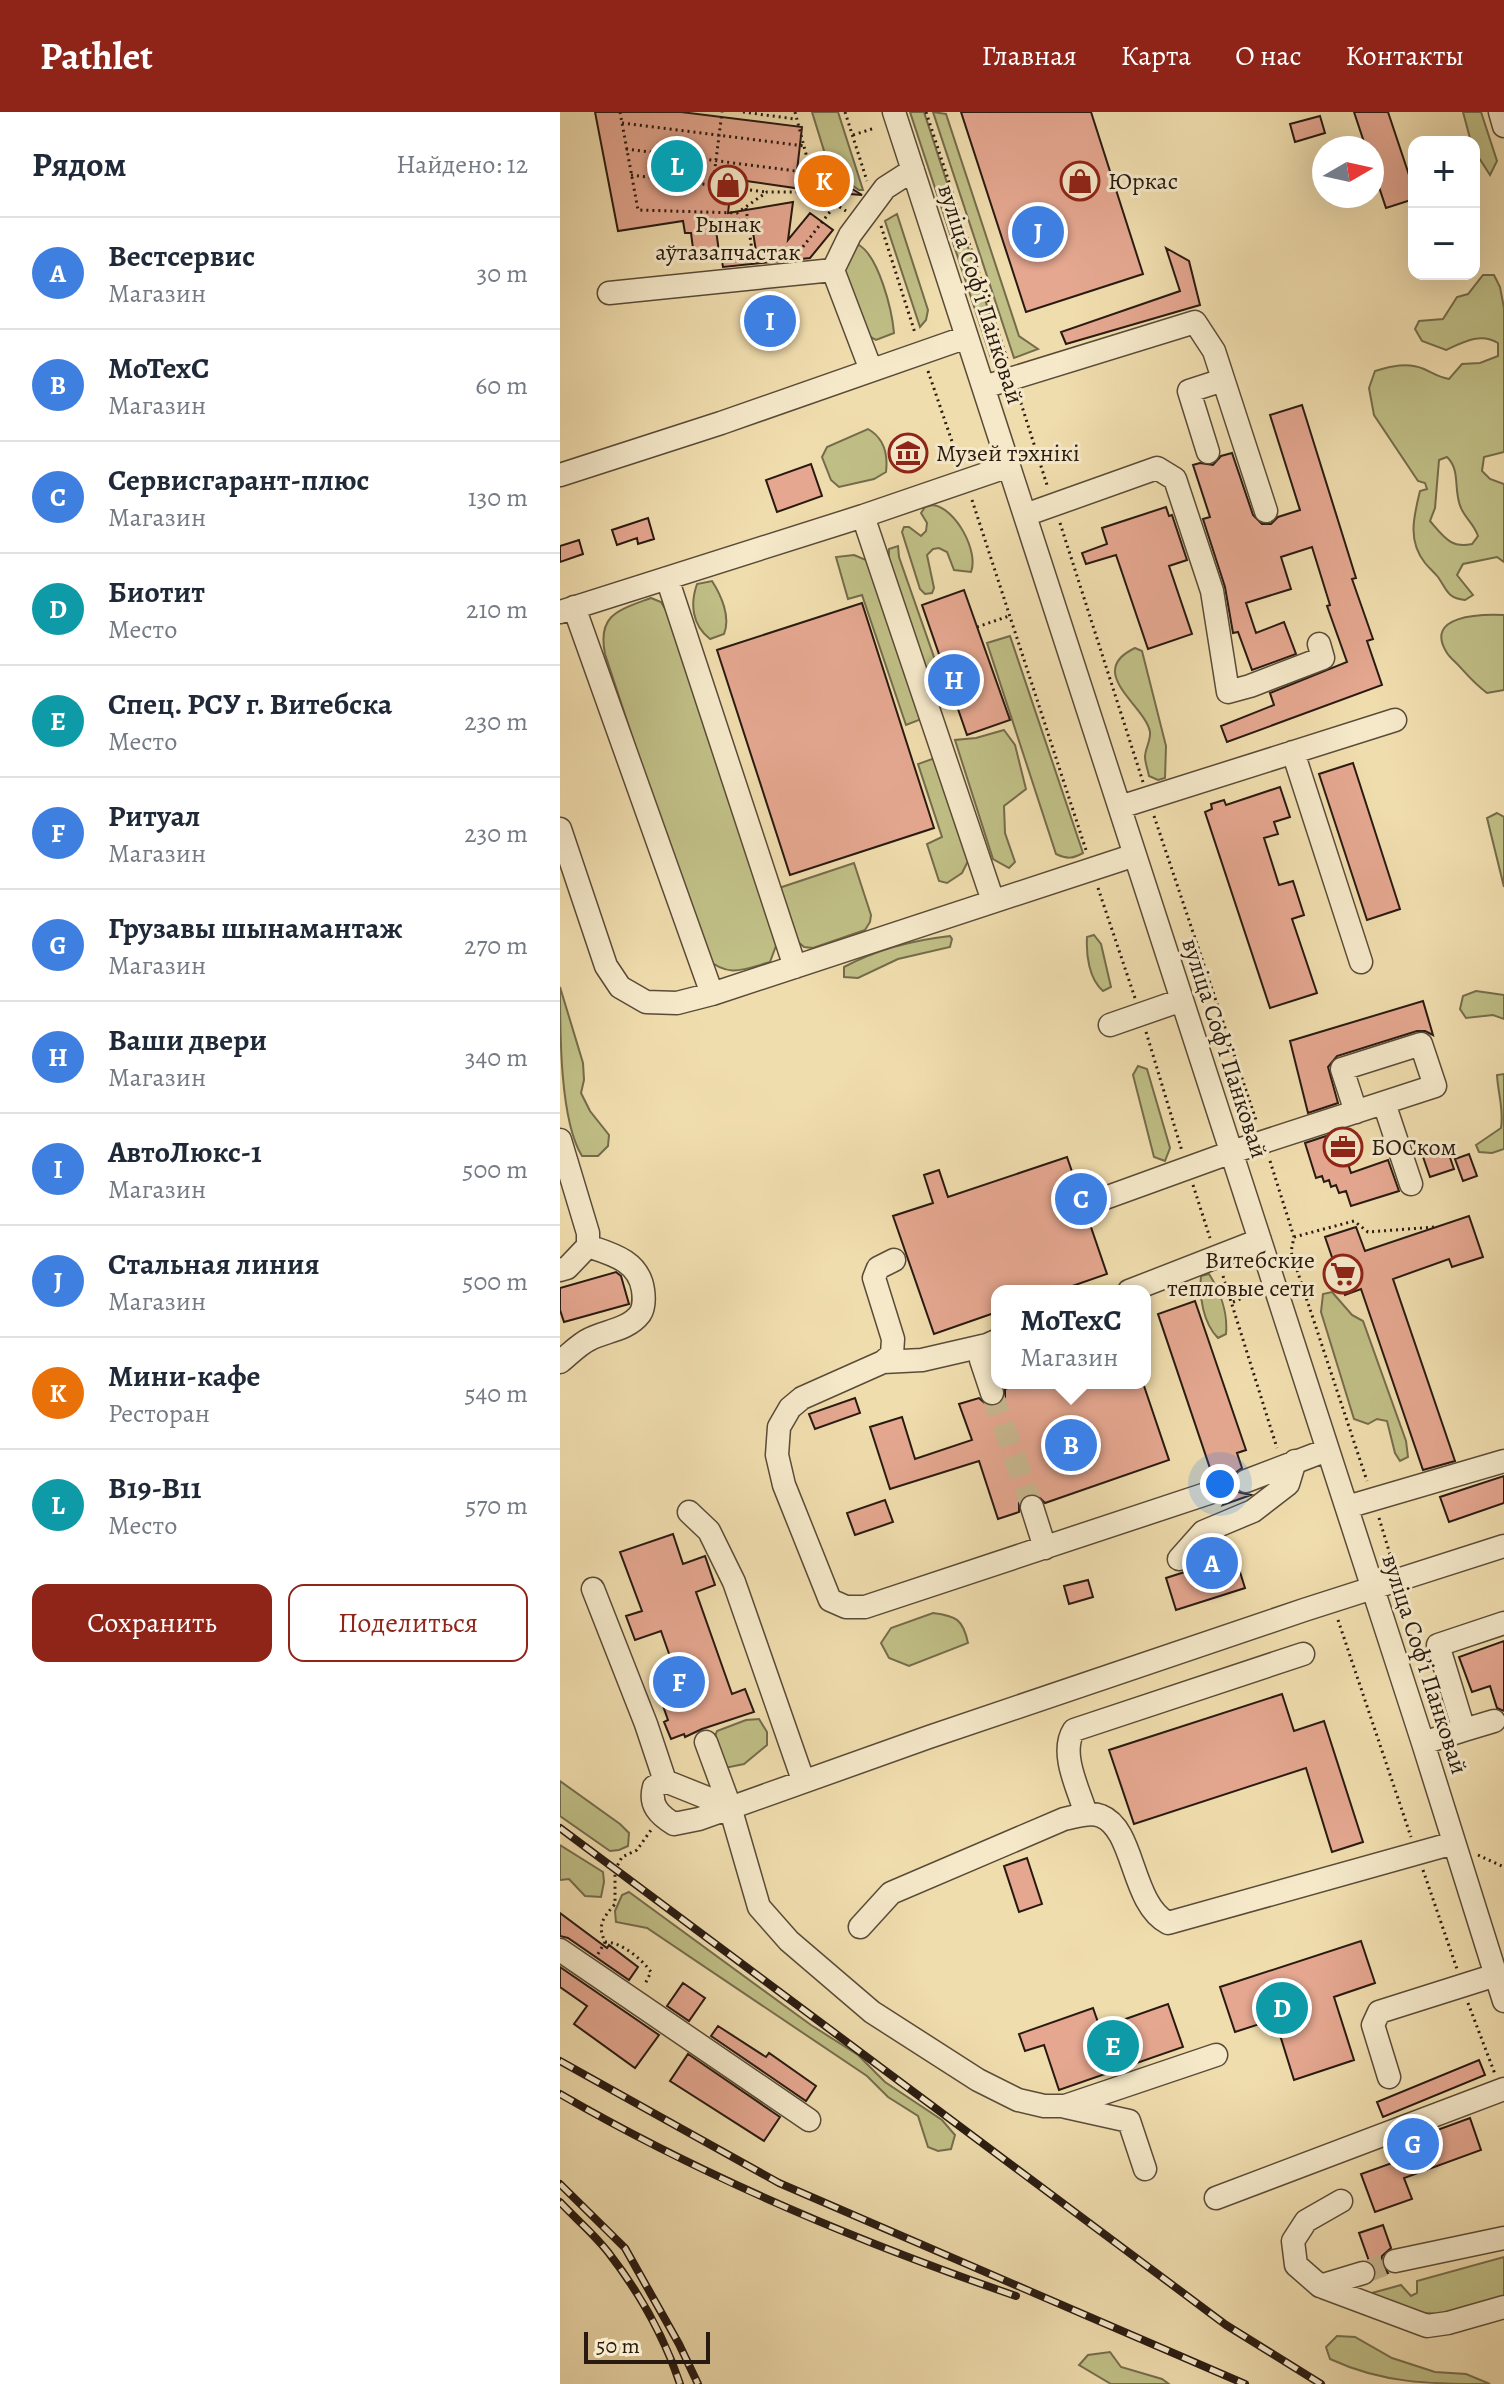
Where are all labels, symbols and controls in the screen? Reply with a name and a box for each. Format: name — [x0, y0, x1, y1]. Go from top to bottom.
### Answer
text: Pathlet — [40, 30, 153, 82]
text: Главная — [981, 37, 1077, 75]
text: Карта — [1121, 37, 1191, 75]
text: О нас — [1235, 37, 1302, 75]
text: Контакты — [1346, 37, 1464, 75]
pin: L — [651, 136, 703, 196]
north arrow — [1312, 136, 1384, 208]
map controls — [1408, 136, 1480, 280]
button: + — [1408, 136, 1480, 208]
text: Рядом — [32, 141, 126, 188]
text: Найдено: 12 — [396, 147, 528, 182]
pin: K — [798, 151, 850, 211]
shop icon: Юркас — [1059, 160, 1101, 202]
shop icon: Рынак аўтазапчастак — [707, 164, 749, 206]
place label: Юркас — [1108, 165, 1178, 197]
street label: вуліца Софʼі Панковай — [930, 180, 1032, 408]
pin: J — [1012, 202, 1064, 262]
place label: Рынак аўтазапчастак — [655, 208, 801, 268]
button: − — [1408, 208, 1480, 280]
text: Вестсервис — [108, 236, 255, 276]
text: A — [50, 256, 66, 291]
text: 30 m — [477, 256, 528, 291]
text: Магазин — [108, 276, 206, 311]
pin: I — [744, 291, 796, 351]
text: MoTexC — [108, 348, 209, 388]
text: B — [50, 368, 66, 403]
text: 60 m — [475, 368, 528, 403]
text: Магазин — [108, 388, 206, 423]
museum icon: Музей тэхнікі — [887, 432, 929, 474]
place label: Музей тэхнікі — [936, 437, 1080, 469]
text: Сервисгарант-плюс — [108, 460, 369, 500]
text: C — [50, 480, 66, 515]
text: 130 m — [468, 480, 528, 515]
text: Магазин — [108, 500, 206, 535]
text: Биотит — [108, 572, 205, 612]
text: D — [49, 592, 67, 627]
text: 210 m — [466, 592, 528, 627]
text: Место — [108, 612, 177, 647]
pin: H — [928, 650, 980, 710]
text: Спец. РСУ г. Витебска — [108, 684, 392, 724]
text: E — [50, 704, 66, 739]
text: 230 m — [464, 704, 528, 739]
text: Место — [108, 724, 177, 759]
text: Ритуал — [108, 796, 200, 836]
text: F — [51, 816, 65, 851]
text: 230 m — [464, 816, 528, 851]
text: Магазин — [108, 836, 206, 871]
text: Грузавы шынамантаж — [108, 908, 403, 948]
text: G — [49, 928, 67, 963]
text: 270 m — [464, 928, 528, 963]
street label: вуліца Софʼі Панковай — [1174, 934, 1276, 1162]
text: Магазин — [108, 948, 206, 983]
text: Ваши двери — [108, 1020, 267, 1060]
text: H — [48, 1040, 68, 1075]
text: 340 m — [465, 1040, 528, 1075]
text: Магазин — [108, 1060, 206, 1095]
office icon: БОСком — [1322, 1126, 1364, 1168]
place label: БОСком — [1371, 1131, 1457, 1163]
text: АвтоЛюкс-1 — [108, 1132, 262, 1172]
text: I — [53, 1152, 63, 1187]
text: 500 m — [462, 1152, 528, 1187]
pin: C — [1055, 1169, 1107, 1229]
text: Магазин — [108, 1172, 206, 1207]
text: Стальная линия — [108, 1244, 320, 1284]
place label: Витебские тепловые сети — [1167, 1244, 1315, 1304]
supermarket icon: Витебские тепловые сети — [1322, 1253, 1364, 1295]
text: J — [54, 1264, 62, 1299]
text: 500 m — [462, 1264, 528, 1299]
text: Магазин — [108, 1284, 206, 1319]
popup — [991, 1285, 1151, 1389]
text: MoTexC — [1020, 1300, 1122, 1340]
text: Магазин — [1020, 1340, 1118, 1375]
text: Мини-кафе — [108, 1356, 260, 1396]
text: K — [49, 1376, 67, 1411]
text: 540 m — [464, 1376, 528, 1411]
text: Ресторан — [108, 1396, 210, 1431]
pin: B — [1045, 1415, 1097, 1475]
your location — [1200, 1464, 1240, 1504]
text: В19-В11 — [108, 1468, 201, 1508]
text: L — [51, 1488, 65, 1523]
text: 570 m — [465, 1488, 528, 1523]
text: Место — [108, 1508, 177, 1543]
pin: A — [1186, 1533, 1238, 1593]
street label: вуліца Софʼі Панковай — [1374, 1550, 1476, 1778]
button: Сохранить — [32, 1584, 272, 1662]
button: Поделиться — [288, 1584, 528, 1662]
pin: F — [653, 1652, 705, 1712]
pin: D — [1256, 1978, 1308, 2038]
pin: E — [1087, 2016, 1139, 2076]
pin: G — [1387, 2114, 1439, 2174]
scale bar — [584, 2328, 710, 2364]
text: 50 m — [596, 2331, 640, 2361]

